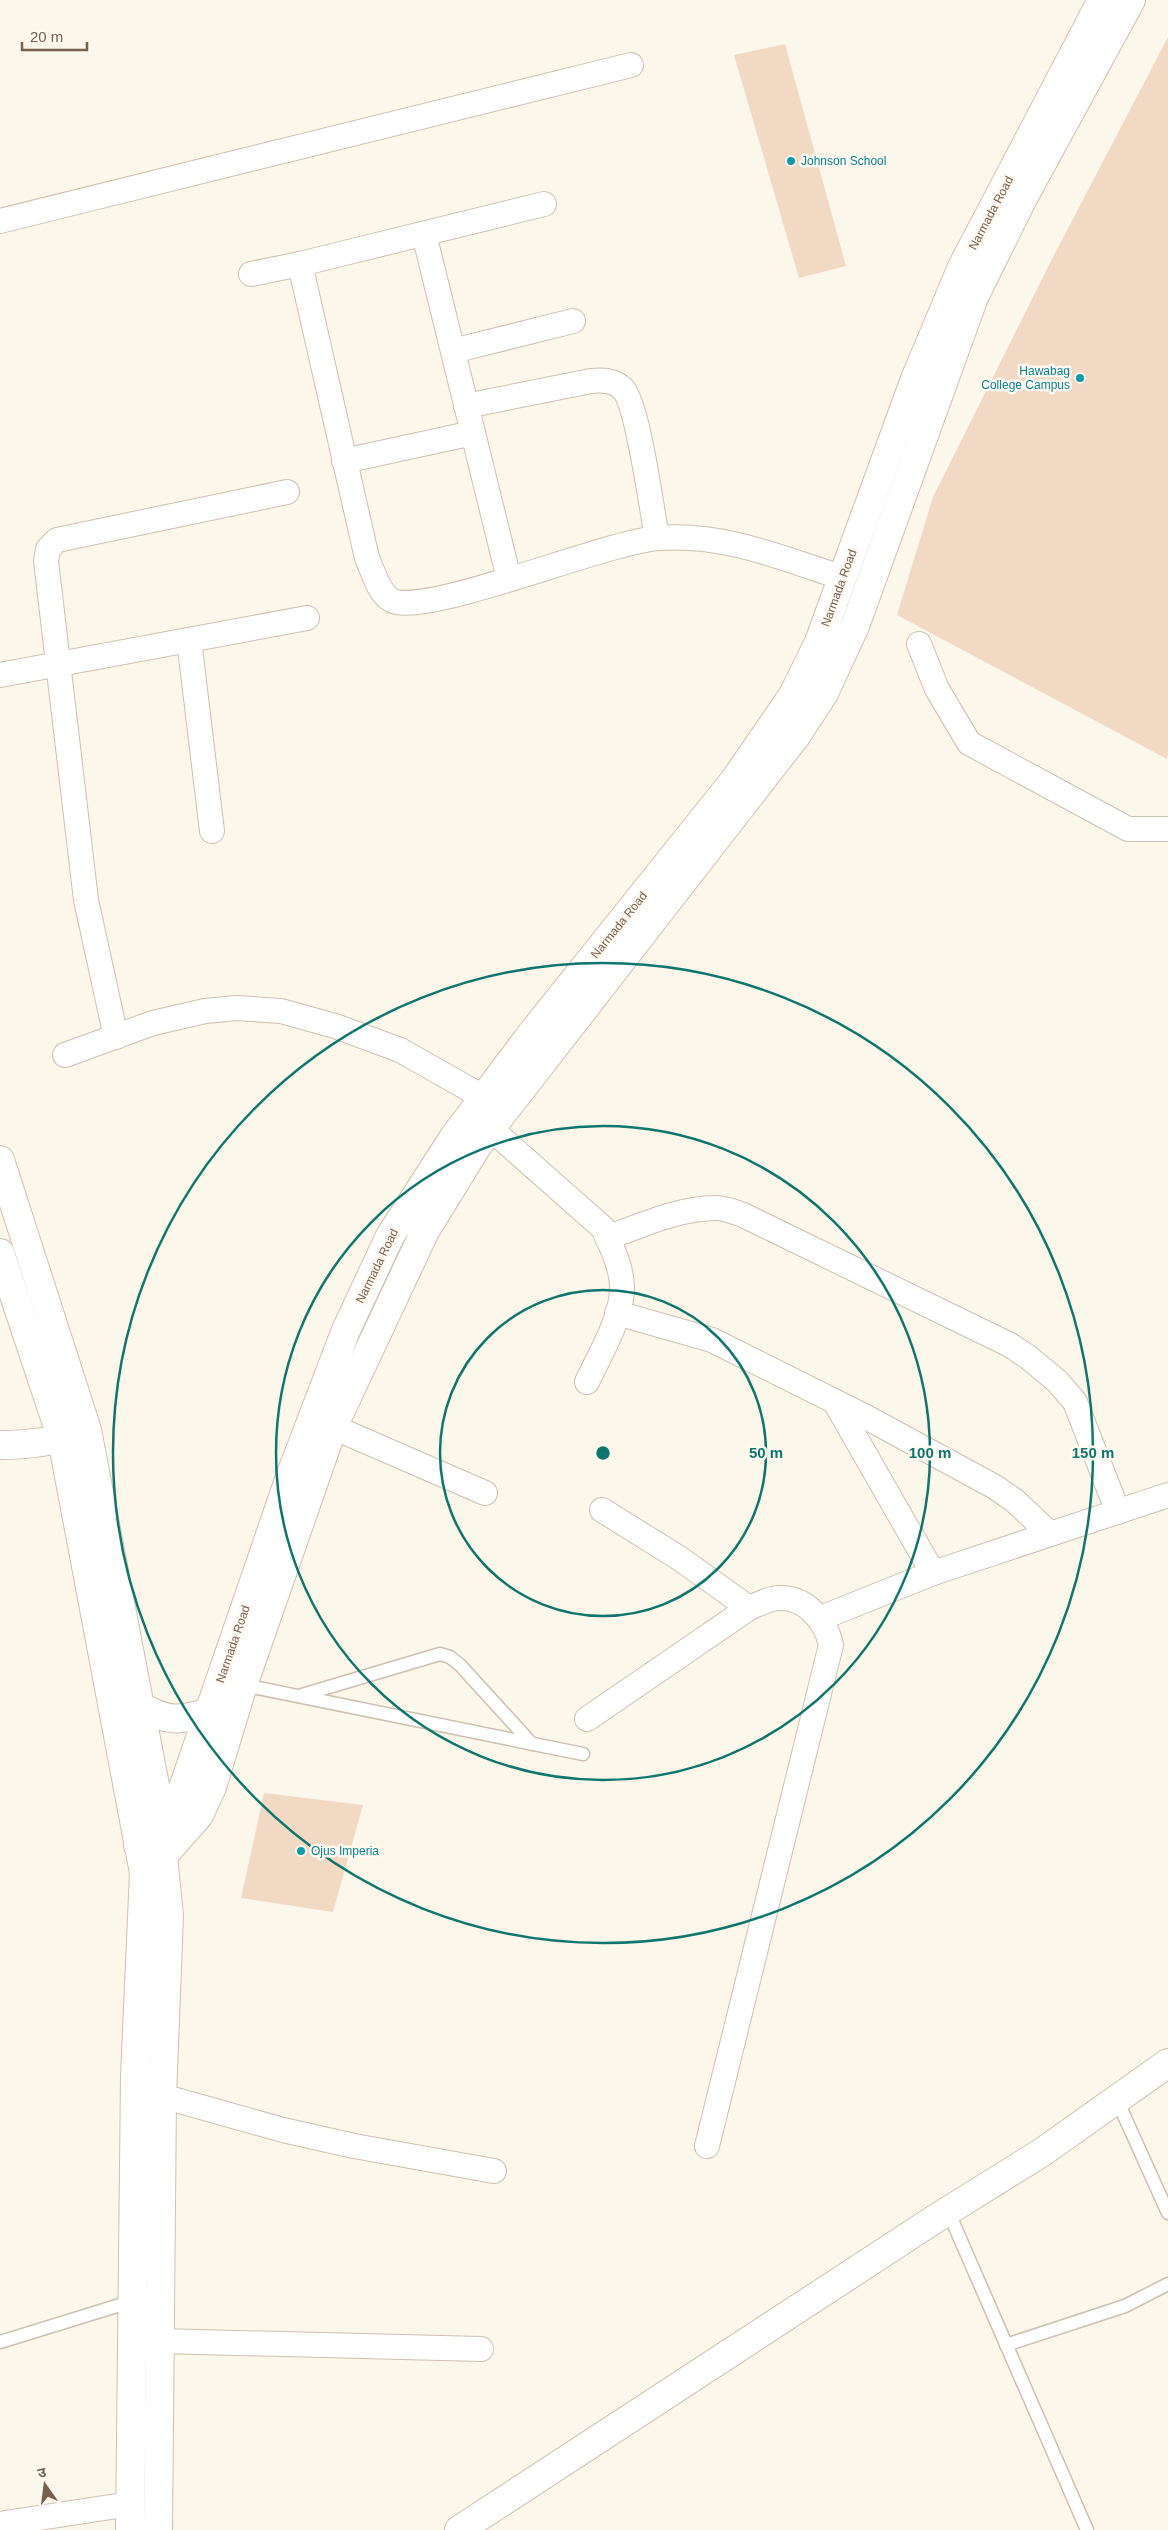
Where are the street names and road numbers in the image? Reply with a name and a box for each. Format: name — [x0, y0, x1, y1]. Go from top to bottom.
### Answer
street label: Narmada Road — [966, 174, 1016, 252]
street label: Narmada Road — [819, 547, 859, 629]
street label: Narmada Road — [588, 889, 650, 961]
street label: Narmada Road — [353, 1226, 401, 1306]
street label: Narmada Road — [213, 1603, 253, 1685]

